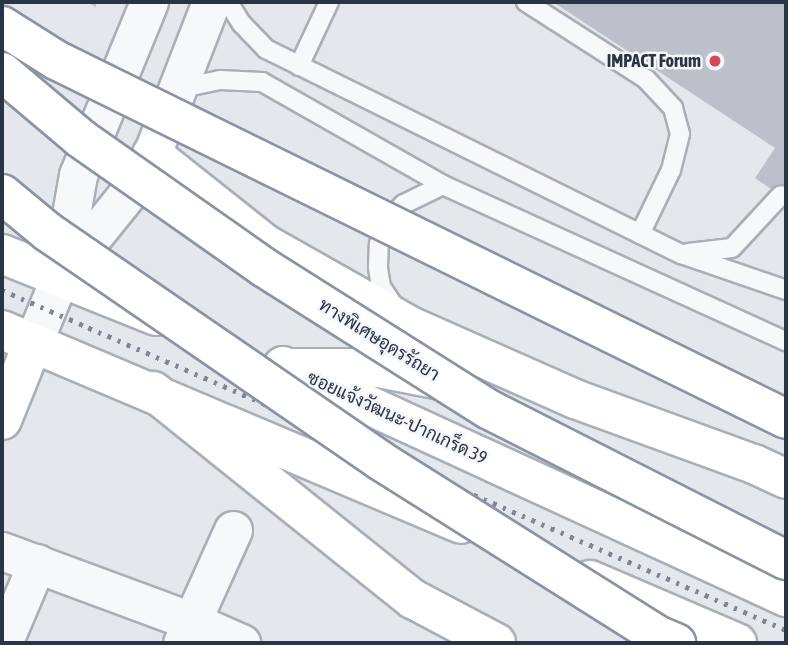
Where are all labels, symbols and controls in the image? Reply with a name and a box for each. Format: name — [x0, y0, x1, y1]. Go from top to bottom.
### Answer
place label: IMPACT Forum — [607, 50, 701, 72]
marker: IMPACT Forum — [707, 53, 723, 69]
street label: ทางพิเศษอุดรรัถยา — [315, 294, 443, 386]
street label: ซอยแจ้งวัฒนะ-ปากเกร็ด 39 — [304, 367, 490, 469]

